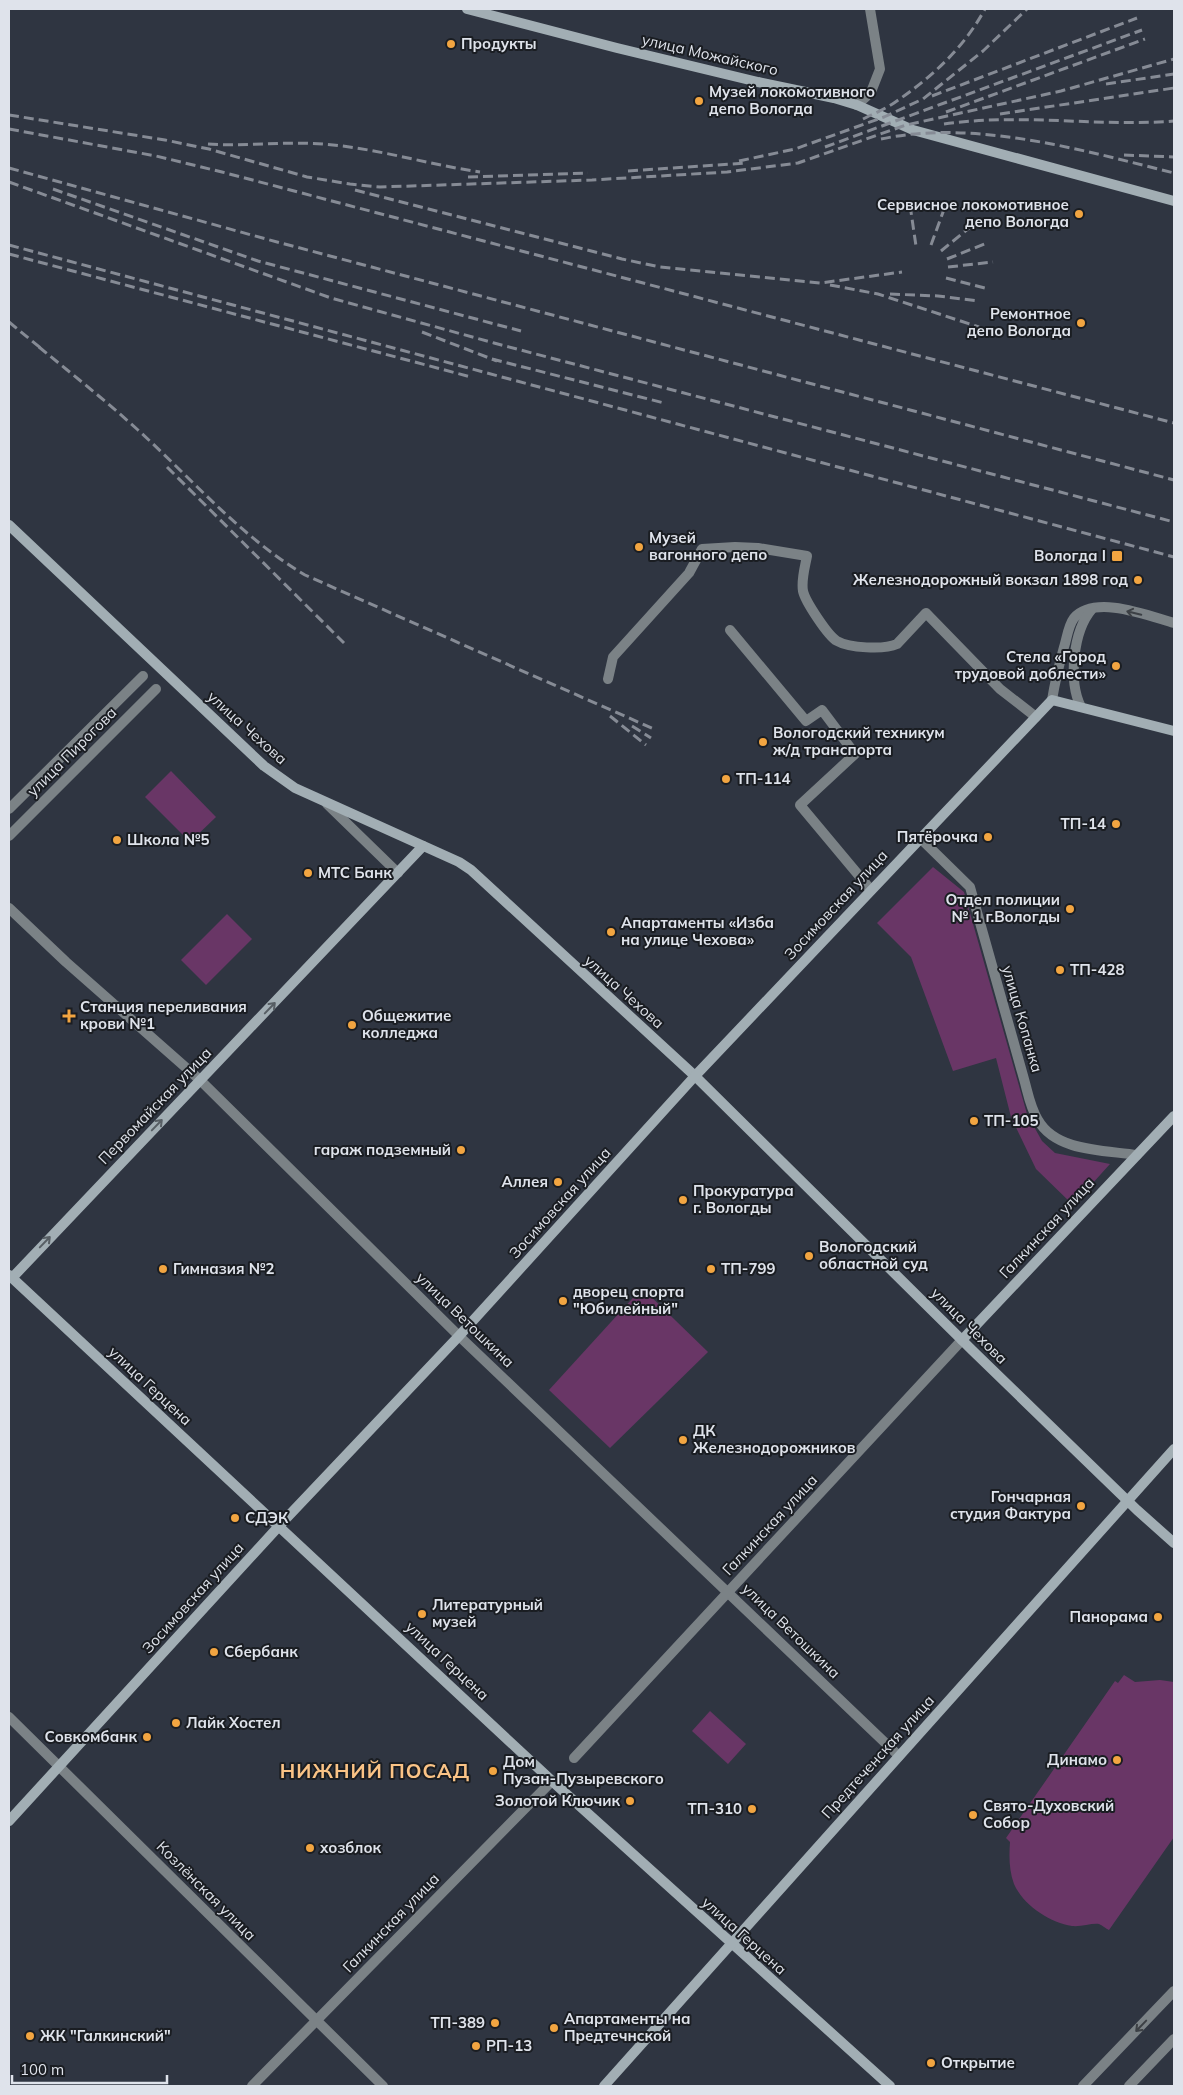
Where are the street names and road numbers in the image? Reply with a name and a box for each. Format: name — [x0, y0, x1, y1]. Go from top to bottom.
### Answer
street label: улица Можайского — [640, 30, 780, 79]
street label: улица Чехова — [204, 687, 291, 768]
street label: улица Пирогова — [23, 703, 120, 800]
street label: Зосимовская улица — [780, 846, 891, 963]
street label: улица Чехова — [581, 951, 668, 1032]
street label: улица Копанка — [998, 963, 1047, 1075]
street label: Первомайская улица — [94, 1043, 215, 1168]
street label: Зосимовская улица — [505, 1143, 614, 1262]
street label: Галкинская улица — [995, 1173, 1098, 1282]
street label: улица Ветошкина — [412, 1268, 518, 1371]
street label: улица Чехова — [927, 1283, 1012, 1368]
street label: улица Герцена — [105, 1342, 196, 1429]
street label: Галкинская улица — [718, 1470, 821, 1579]
street label: Зосимовская улица — [138, 1538, 247, 1657]
street label: улица Ветошкина — [738, 1579, 844, 1682]
street label: улица Герцена — [402, 1617, 493, 1704]
street label: Предтеченская улица — [817, 1691, 938, 1822]
street label: Козлёнская улица — [153, 1837, 260, 1944]
street label: Галкинская улица — [338, 1869, 443, 1976]
street label: улица Герцена — [698, 1893, 791, 1979]

